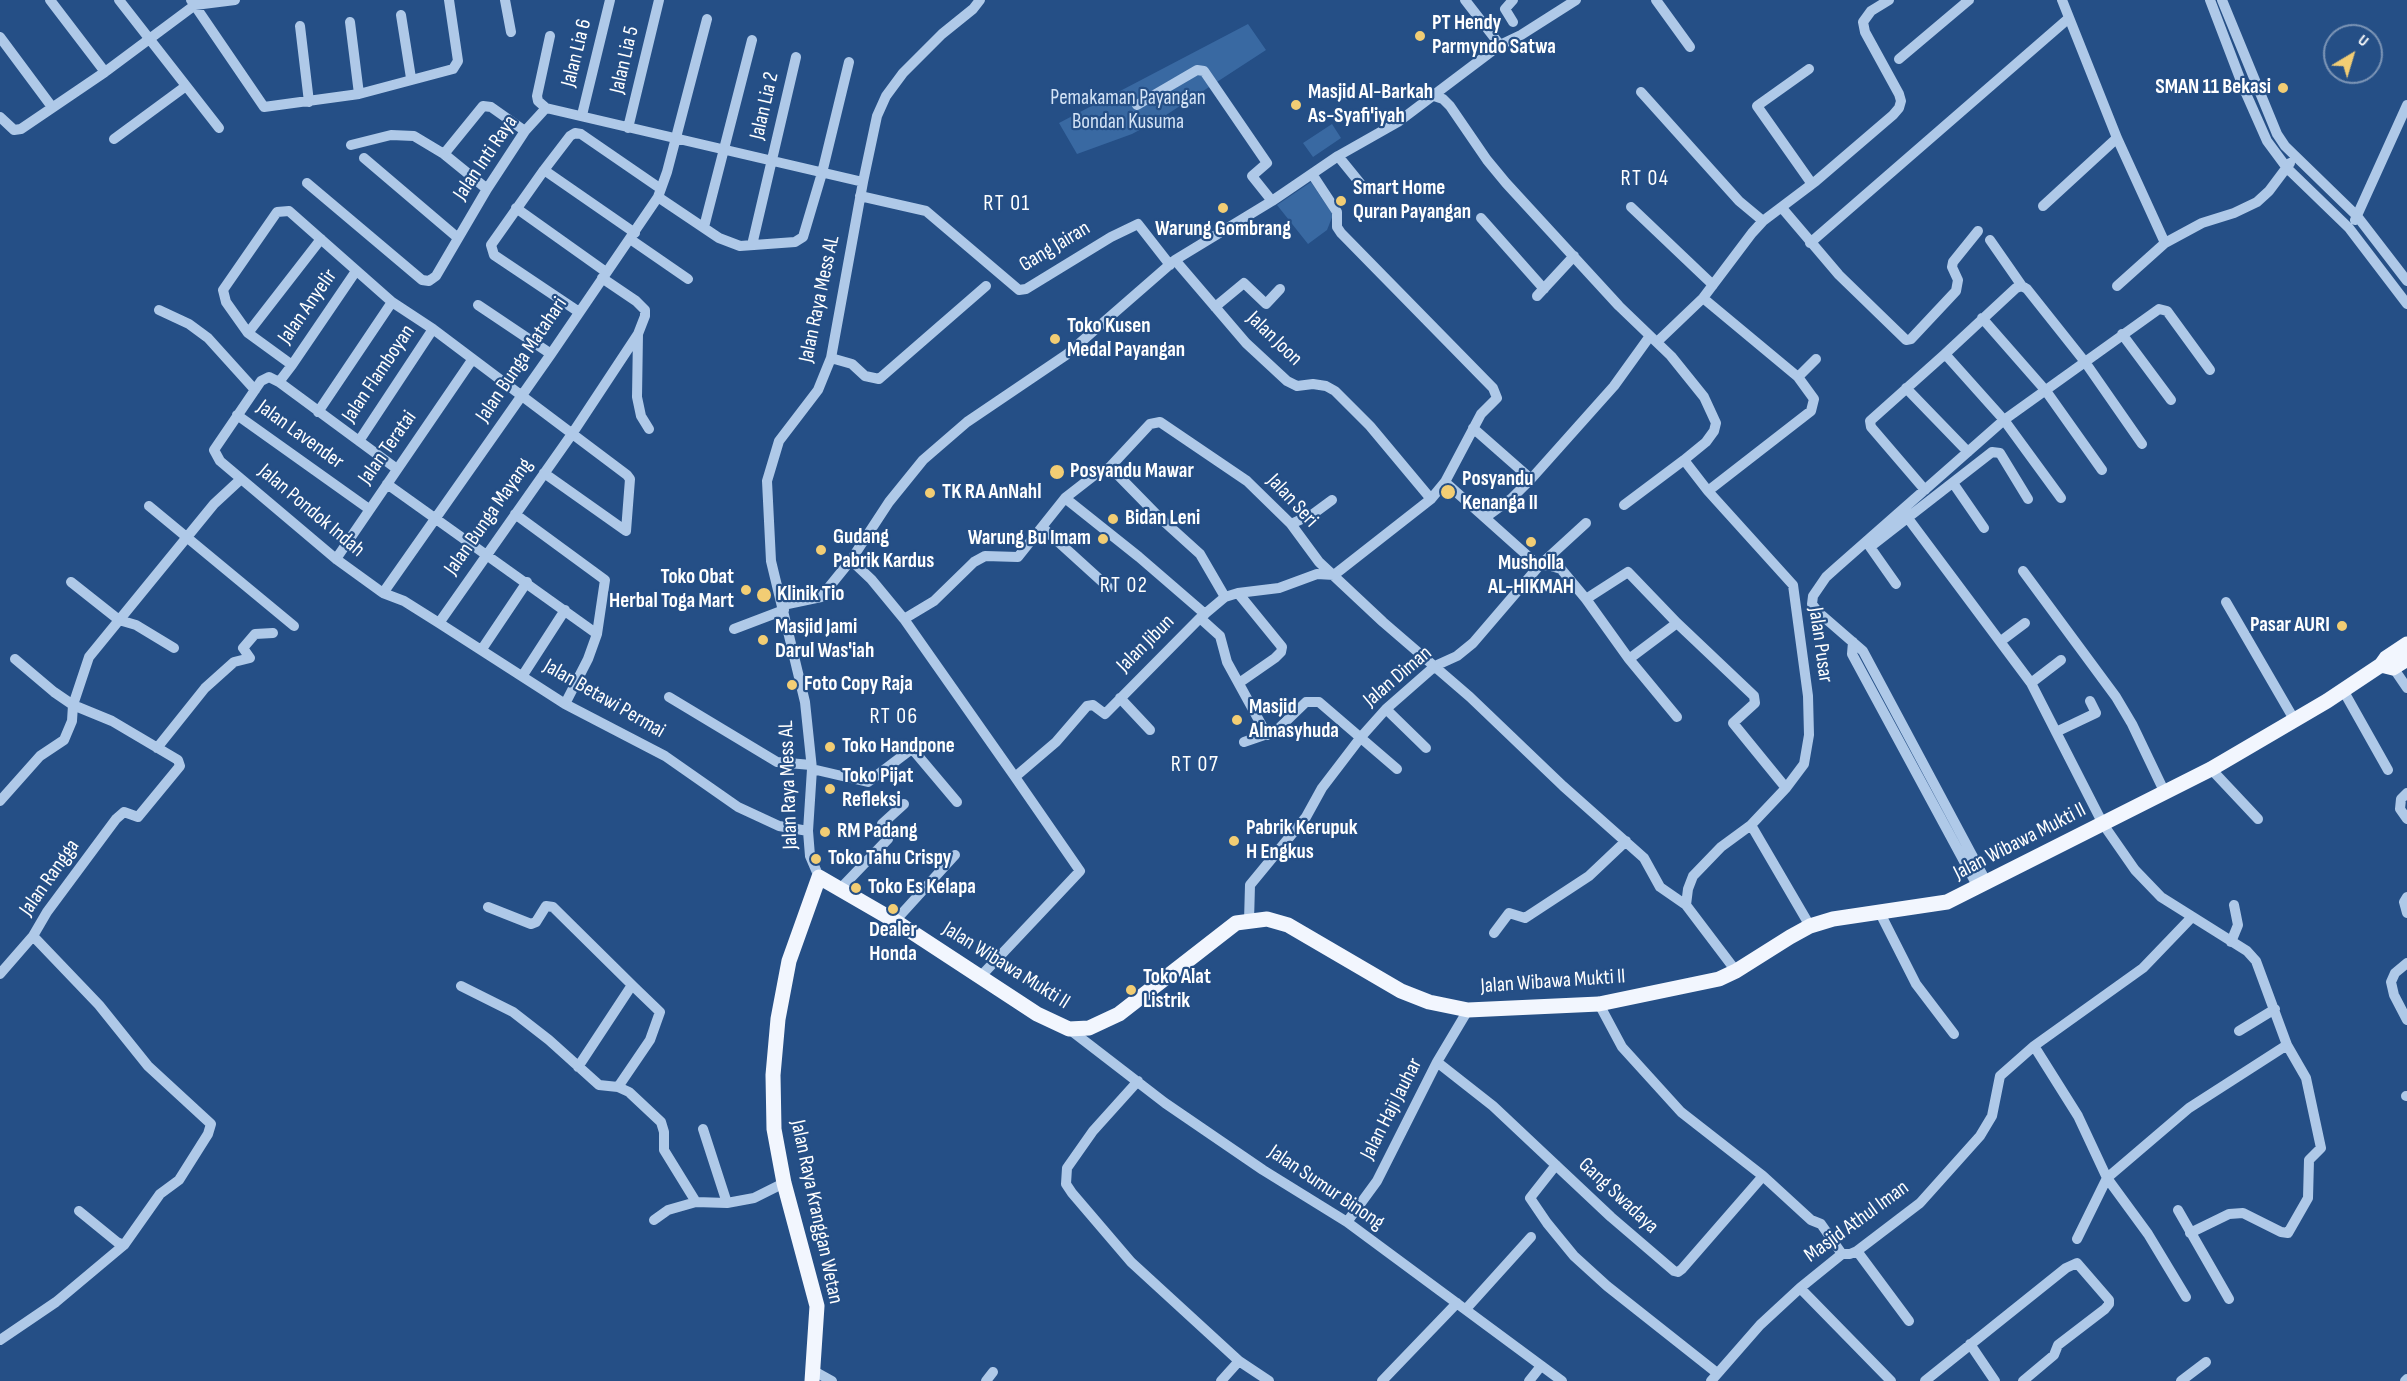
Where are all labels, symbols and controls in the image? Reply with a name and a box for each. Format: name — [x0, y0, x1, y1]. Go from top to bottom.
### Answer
place label: PT Hendy Parmyndo Satwa — [1432, 11, 1556, 61]
street label: Jalan Lia 6 — [556, 16, 598, 90]
street label: Jalan Lia 5 — [605, 24, 645, 96]
north arrow — [2323, 24, 2383, 84]
marker: PT Hendy Parmyndo Satwa — [1413, 29, 1427, 43]
text: U — [2354, 31, 2372, 51]
street label: Jalan Lia 2 — [745, 70, 785, 142]
place label: SMAN 11 Bekasi — [2155, 75, 2271, 101]
place label: Masjid Al-Barkah As-Syafi'iyah — [1308, 80, 1433, 130]
marker: SMAN 11 Bekasi — [2276, 81, 2290, 95]
park label: Pemakaman Payangan Bondan Kusuma — [1050, 86, 1206, 136]
marker: Masjid Al-Barkah As-Syafi'iyah — [1289, 98, 1303, 112]
street label: Jalan Inti Raya — [448, 111, 524, 205]
district label: RT 04 — [1621, 166, 1669, 192]
place label: Smart Home Quran Payangan — [1353, 176, 1471, 226]
district label: RT 01 — [983, 191, 1031, 217]
marker: Smart Home Quran Payangan — [1334, 194, 1348, 208]
marker: Warung Gombrang — [1216, 201, 1230, 215]
street label: Gang Jairan — [1015, 216, 1095, 278]
place label: Warung Gombrang — [1155, 217, 1291, 243]
street label: Jalan Raya Mess AL — [794, 233, 846, 365]
street label: Jalan Anyelir — [273, 265, 343, 349]
street label: Jalan Bunga Matahari — [471, 293, 573, 427]
street label: Jalan Joon — [1241, 307, 1307, 371]
place label: Toko Kusen Medal Payangan — [1067, 314, 1185, 364]
street label: Jalan Flamboyan — [337, 320, 421, 428]
marker: Toko Kusen Medal Payangan — [1048, 332, 1062, 346]
street label: Jalan Lavender — [252, 395, 348, 475]
street label: Jalan Teratai — [353, 406, 423, 490]
street label: Jalan Bunga Mayang — [439, 454, 539, 580]
street label: Jalan Pondok Indah — [253, 459, 369, 563]
place label: Posyandu Mawar — [1070, 459, 1194, 485]
marker: Posyandu Mawar — [1048, 463, 1066, 481]
place label: Posyandu Kenanga II — [1462, 467, 1538, 517]
street label: Jalan Seri — [1261, 469, 1323, 533]
place label: TK RA AnNahl — [942, 480, 1041, 506]
marker: Posyandu Kenanga II — [1439, 483, 1457, 501]
marker: TK RA AnNahl — [923, 486, 937, 500]
place label: Bidan Leni — [1125, 506, 1200, 532]
marker: Bidan Leni — [1106, 512, 1120, 526]
place label: Gudang Pabrik Kardus — [833, 525, 934, 575]
place label: Warung Bu Imam — [968, 526, 1091, 552]
marker: Warung Bu Imam — [1096, 532, 1110, 546]
marker: Musholla AL-HIKMAH — [1524, 535, 1538, 549]
marker: Gudang Pabrik Kardus — [814, 543, 828, 557]
place label: Musholla AL-HIKMAH — [1488, 551, 1574, 601]
place label: Toko Obat Herbal Toga Mart — [609, 565, 734, 615]
district label: RT 02 — [1100, 573, 1148, 599]
place label: Klinik Tio — [777, 582, 844, 608]
marker: Toko Obat Herbal Toga Mart — [739, 583, 753, 597]
marker: Klinik Tio — [755, 586, 773, 604]
street label: Jalan Pusar — [1802, 606, 1838, 684]
street label: Jalan Jibun — [1112, 610, 1180, 678]
place label: Pasar AURI — [2250, 613, 2330, 639]
place label: Masjid Jami Darul Was'iah — [775, 615, 874, 665]
marker: Pasar AURI — [2335, 619, 2349, 633]
marker: Masjid Jami Darul Was'iah — [756, 633, 770, 647]
street label: Jalan Diman — [1359, 641, 1437, 713]
street label: Jalan Betawi Permai — [539, 654, 669, 744]
place label: Foto Copy Raja — [804, 672, 913, 698]
marker: Foto Copy Raja — [785, 678, 799, 692]
place label: Masjid Almasyhuda — [1249, 695, 1339, 745]
district label: RT 06 — [869, 704, 919, 730]
marker: Masjid Almasyhuda — [1230, 713, 1244, 727]
street label: Jalan Raya Mess AL — [774, 720, 804, 850]
place label: Toko Handpone — [842, 734, 955, 760]
marker: Toko Handpone — [823, 740, 837, 754]
district label: RT 07 — [1171, 752, 1219, 778]
place label: Toko Pijat Refleksi — [842, 764, 913, 814]
marker: Toko Pijat Refleksi — [823, 782, 837, 796]
street label: Jalan Wibawa Mukti II — [1950, 798, 2090, 886]
place label: Pabrik Kerupuk H Engkus — [1246, 816, 1358, 866]
place label: RM Padang — [837, 819, 918, 845]
marker: RM Padang — [818, 825, 832, 839]
marker: Pabrik Kerupuk H Engkus — [1227, 834, 1241, 848]
street label: Jalan Rangga — [15, 835, 85, 921]
place label: Toko Tahu Crispy — [828, 846, 951, 872]
marker: Toko Tahu Crispy — [809, 852, 823, 866]
place label: Toko Es Kelapa — [868, 875, 976, 901]
marker: Toko Es Kelapa — [849, 881, 863, 895]
marker: Dealer Honda — [886, 902, 900, 916]
street label: Jalan Wibawa Mukti II — [938, 917, 1074, 1015]
place label: Dealer Honda — [869, 918, 917, 968]
street label: Jalan Wibawa Mukti II — [1480, 964, 1626, 1000]
place label: Toko Alat Listrik — [1143, 965, 1211, 1015]
marker: Toko Alat Listrik — [1124, 983, 1138, 997]
street label: Jalan Haji Jauhar — [1356, 1054, 1428, 1164]
street label: Jalan Raya Kranggan Wetan — [784, 1118, 848, 1306]
street label: Jalan Sumur Binong — [1263, 1140, 1389, 1236]
street label: Gang Swadaya — [1573, 1153, 1663, 1239]
street label: Masjid Athul Iman — [1800, 1176, 1914, 1268]

